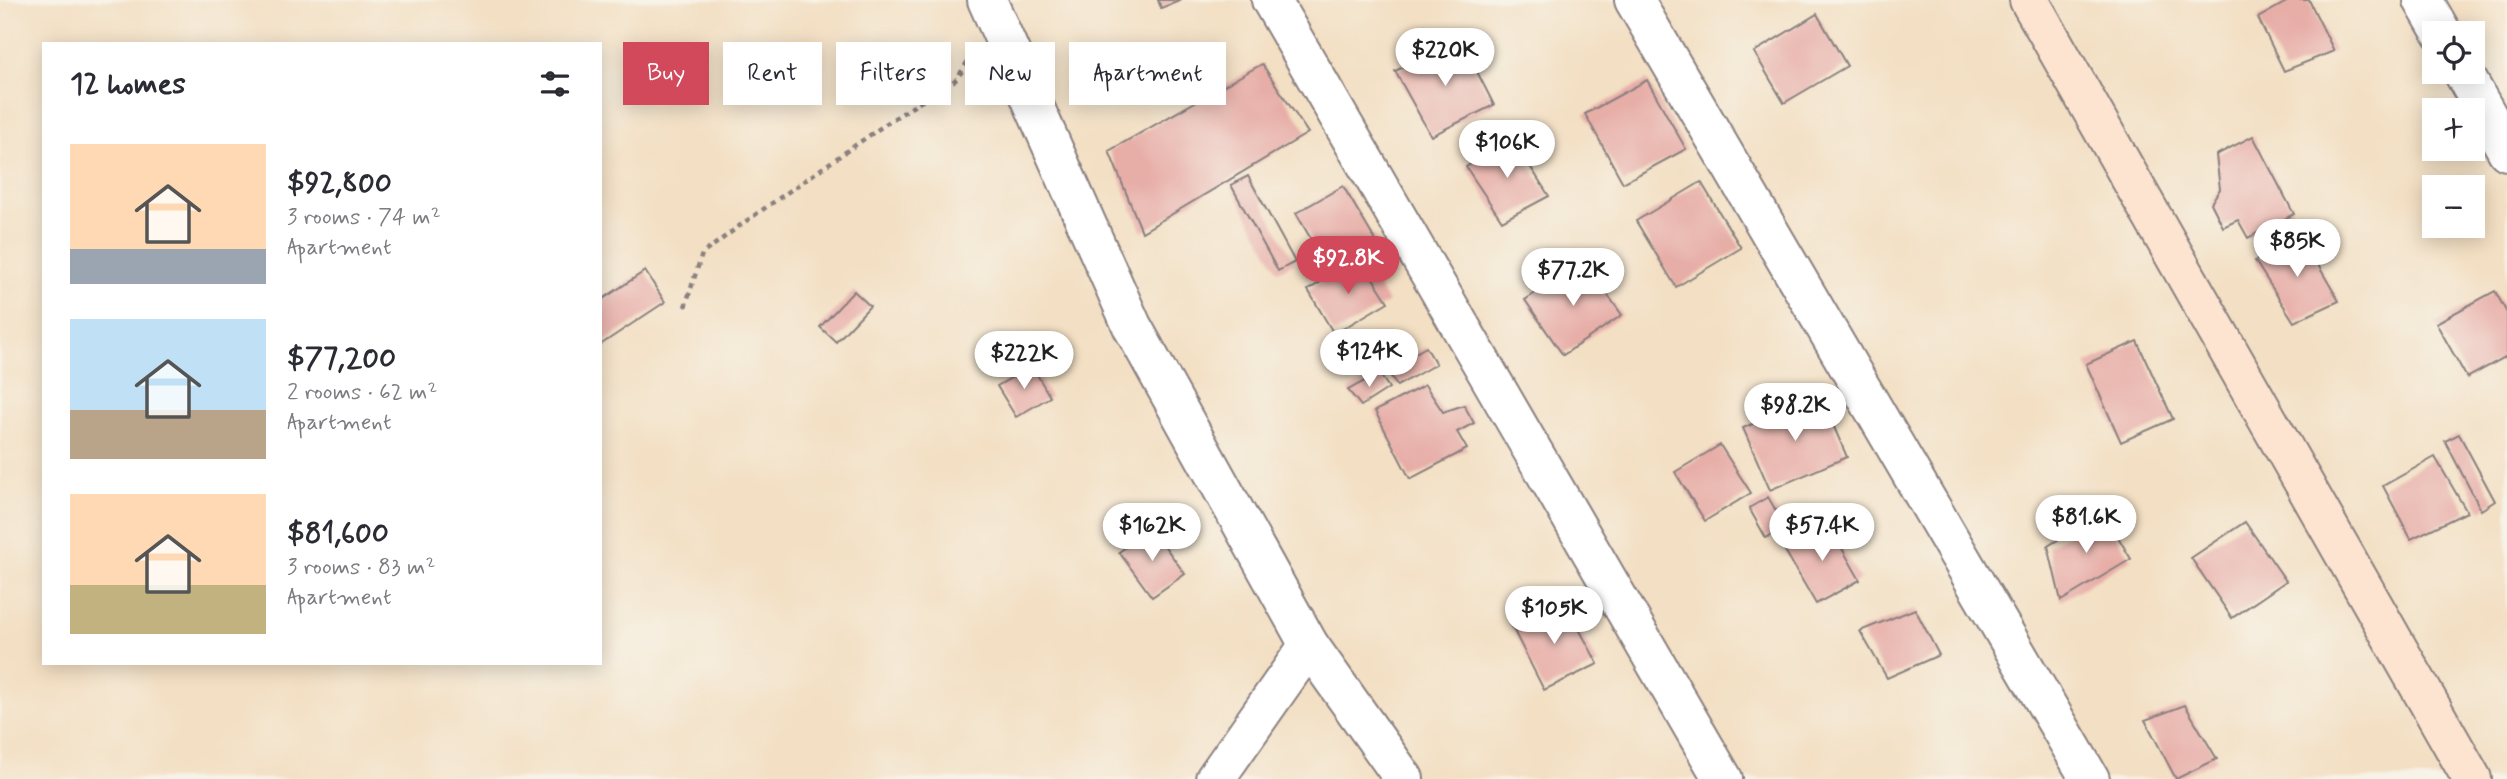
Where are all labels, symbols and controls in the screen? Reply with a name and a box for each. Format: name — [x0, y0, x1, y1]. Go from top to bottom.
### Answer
map controls — [2422, 21, 2485, 238]
button: locate — [2422, 21, 2485, 84]
pin: $220K — [1396, 28, 1494, 88]
text: $220K — [1412, 36, 1479, 66]
chip: Buy — [623, 42, 709, 105]
chip: Rent — [723, 42, 822, 105]
chip: Filters — [836, 42, 951, 105]
chip: New — [965, 42, 1055, 105]
chip: Apartment — [1069, 42, 1226, 105]
text: 12 homes — [70, 65, 186, 104]
icon: filters — [536, 65, 574, 103]
button: + — [2422, 98, 2485, 161]
pin: $106K — [1458, 120, 1556, 180]
text: $106K — [1475, 128, 1539, 158]
text: $92,800 — [287, 164, 392, 203]
icon: home — [126, 172, 210, 256]
button: − — [2422, 175, 2485, 238]
text: 3 rooms · 74 m² — [287, 203, 441, 233]
pin: $85K — [2256, 219, 2338, 279]
text: $85K — [2270, 227, 2325, 257]
text: Apartment — [287, 233, 392, 263]
pin: $92.8K — [1291, 236, 1405, 296]
text: $92.8K — [1313, 244, 1383, 274]
pin: $77.2K — [1516, 248, 1630, 308]
text: $77.2K — [1537, 256, 1609, 286]
pin: $124K — [1320, 330, 1418, 389]
pin: $222K — [975, 332, 1073, 391]
text: $124K — [1336, 337, 1402, 367]
text: $77,200 — [287, 339, 396, 378]
text: $222K — [991, 339, 1057, 369]
icon: home — [126, 347, 210, 431]
text: 2 rooms · 62 m² — [287, 378, 438, 408]
pin: $98.2K — [1738, 384, 1852, 443]
text: $98.2K — [1760, 391, 1830, 421]
text: Apartment — [287, 408, 392, 438]
pin: $81.6K — [2029, 496, 2143, 555]
text: $81.6K — [2051, 503, 2121, 533]
pin: $162K — [1103, 504, 1201, 563]
pin: $57.4K — [1765, 504, 1879, 563]
text: $162K — [1119, 511, 1185, 541]
text: $57.4K — [1785, 511, 1859, 541]
text: $81,600 — [287, 514, 389, 553]
icon: home — [126, 522, 210, 606]
text: 3 rooms · 83 m² — [287, 553, 435, 583]
text: Apartment — [287, 583, 392, 613]
pin: $105K — [1505, 586, 1603, 646]
text: $105K — [1521, 594, 1587, 624]

